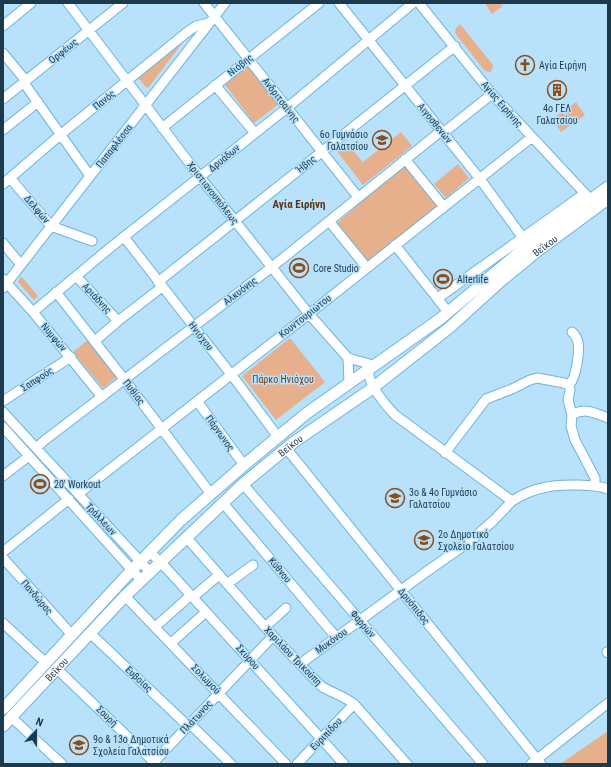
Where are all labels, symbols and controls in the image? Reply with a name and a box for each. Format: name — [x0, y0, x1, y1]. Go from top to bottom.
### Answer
street label: Ορφέως — [46, 36, 80, 67]
street label: Νιόβης — [225, 52, 256, 79]
church icon: Αγία Ειρήνη — [514, 54, 536, 76]
place label: Αγία Ειρήνη — [539, 60, 586, 71]
street label: Ανδριτσαίνης — [259, 75, 302, 125]
street label: Αγίας Ειρήνης — [478, 79, 525, 130]
building icon: 4ο ΓΕΛ Γαλατσίου — [546, 79, 568, 101]
street label: Πανός — [91, 88, 118, 113]
street label: Αιγοσθενών — [416, 101, 455, 146]
place label: 4ο ΓΕΛ Γαλατσίου — [536, 103, 578, 126]
street label: Παπαφλέσσα — [94, 122, 135, 170]
place label: 6ο Γυμνάσιο Γαλατσίου — [320, 129, 368, 152]
school or university icon: 6ο Γυμνάσιο Γαλατσίου — [371, 129, 393, 151]
street label: Δρυάδων — [206, 142, 242, 174]
street label: Ήβης — [293, 153, 319, 176]
street label: Χριστιανουπόλεως — [184, 159, 241, 227]
street label: Δελφών — [21, 193, 52, 226]
district label: Αγία Ειρήνη — [273, 198, 325, 211]
street label: Βεΐκου — [530, 233, 559, 258]
sports icon: Core Studio — [288, 257, 310, 279]
place label: Core Studio — [313, 263, 359, 274]
sports icon: Alterlife — [432, 268, 454, 290]
place label: Alterlife — [457, 274, 488, 285]
street label: Αλκυόνης — [221, 275, 260, 308]
street label: Αριάδνης — [79, 281, 114, 316]
street label: Κουντουριώτου — [277, 292, 333, 340]
street label: Ηνιόχου — [186, 320, 216, 353]
street label: Νυμφών — [38, 321, 69, 355]
street label: Σαπφούς — [19, 364, 56, 394]
park label: Πάρκο Ηνιόχου — [252, 374, 314, 385]
street label: Πυθίας — [120, 377, 147, 408]
street label: Πάρνωνος — [203, 413, 237, 454]
street label: Βεΐκου — [276, 432, 305, 458]
sports icon: 20' Workout — [29, 473, 51, 495]
place label: 20' Workout — [54, 479, 101, 490]
school or university icon: 3ο & 4ο Γυμνάσιο Γαλατσίου — [384, 487, 406, 509]
place label: 3ο & 4ο Γυμνάσιο Γαλατσίου — [409, 487, 477, 510]
street label: Τράλλεων — [83, 501, 119, 538]
school or university icon: 2ο Δημοτικό Σχολείο Γαλατσίου — [413, 529, 435, 551]
place label: 2ο Δημοτικό Σχολείο Γαλατσίου — [438, 529, 514, 552]
street label: Κύθνου — [266, 555, 294, 585]
street label: Πανδώρας — [18, 577, 55, 617]
street label: Δρυόπιδος — [395, 585, 432, 627]
street label: Φαρρών — [348, 608, 378, 640]
street label: Χαριλάου Τρικούπη — [262, 624, 324, 688]
street label: Μυκόνου — [313, 626, 349, 656]
street label: Σκύρου — [234, 642, 262, 672]
street label: Βεΐκου — [43, 655, 70, 683]
street label: Σολωμού — [189, 662, 223, 696]
street label: Ευβοίας — [123, 664, 155, 695]
street label: Πλάτωνος — [178, 698, 215, 737]
street label: Σουρή — [94, 703, 120, 729]
north arrow — [16, 711, 56, 751]
text: N — [34, 715, 45, 730]
street label: Ευριπίδου — [308, 715, 344, 752]
school or university icon: 9ο & 13ο Δημοτικά Σχολεία Γαλατσίου — [68, 734, 90, 756]
place label: 9ο & 13ο Δημοτικά Σχολεία Γαλατσίου — [93, 734, 169, 757]

